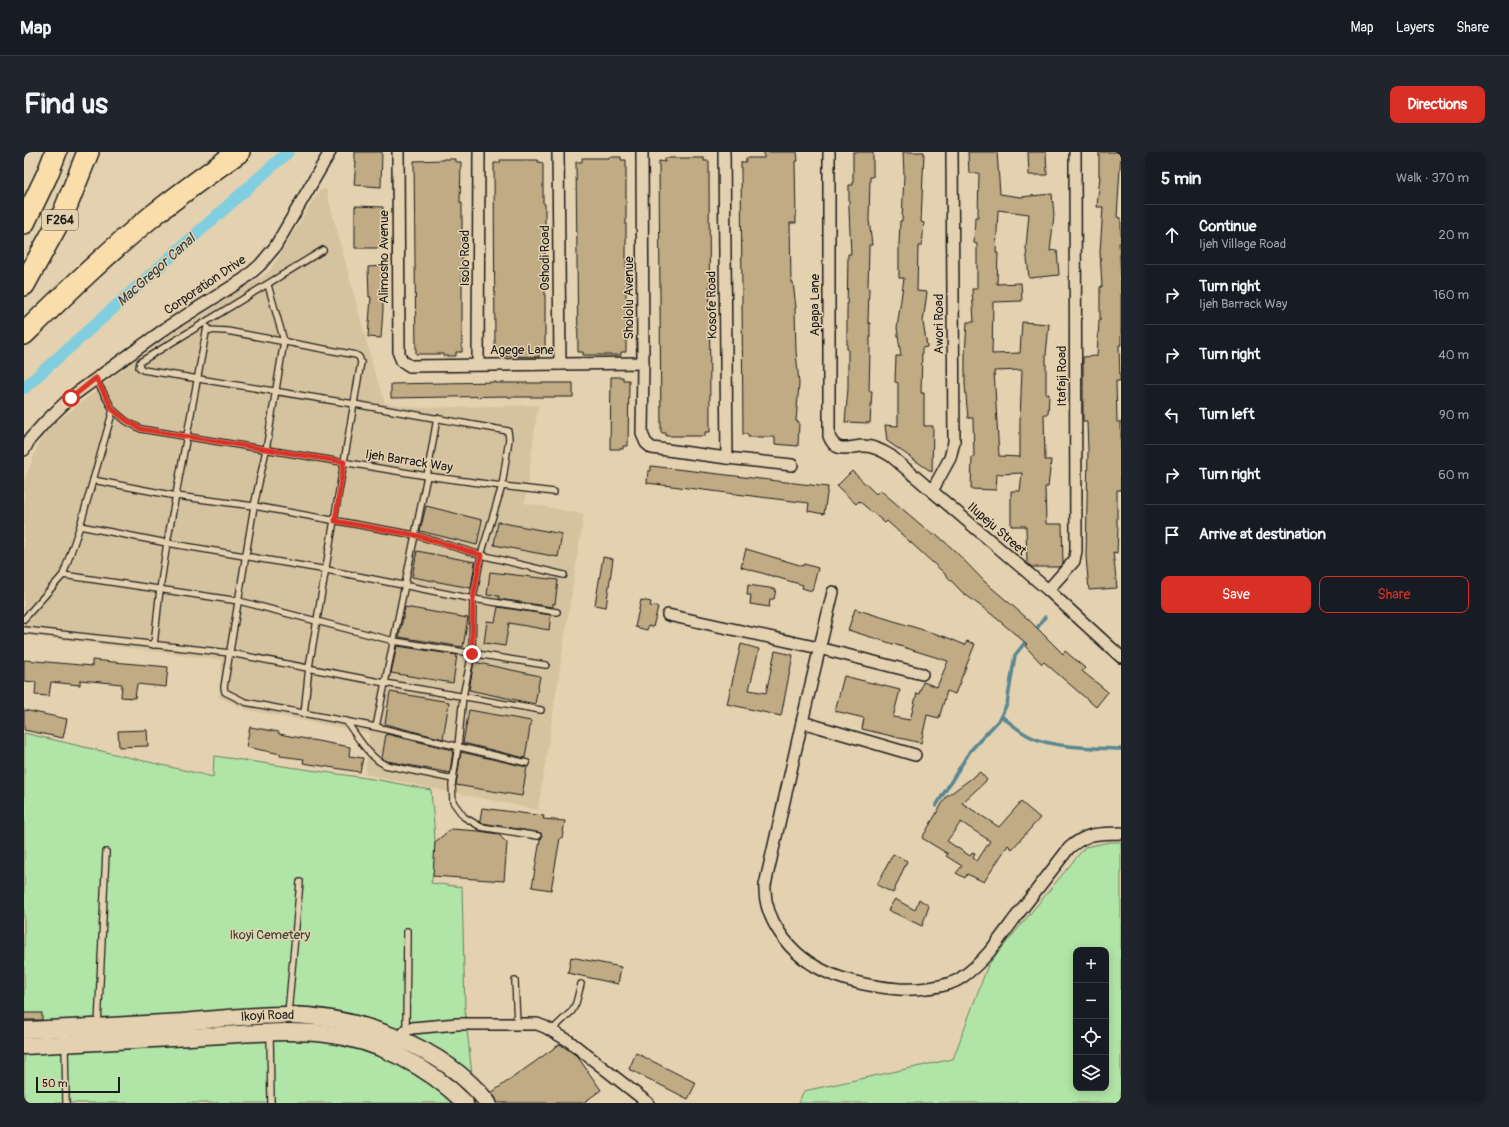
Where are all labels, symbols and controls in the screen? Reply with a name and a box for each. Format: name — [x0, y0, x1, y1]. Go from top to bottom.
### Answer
text: Map — [20, 16, 51, 40]
text: Map — [1351, 19, 1374, 36]
text: Layers — [1396, 19, 1434, 36]
text: Share — [1456, 19, 1489, 36]
button: Directions — [1390, 86, 1485, 123]
text: Find us — [24, 87, 108, 122]
text: 5 min — [1161, 168, 1201, 189]
text: Walk · 370 m — [1396, 170, 1469, 186]
road number: F264 — [42, 210, 78, 230]
street label: Alimosho Avenue — [376, 210, 392, 304]
text: Continue — [1199, 217, 1257, 236]
icon: ahead — [1161, 224, 1183, 246]
street label: Oshodi Road — [537, 225, 553, 291]
text: 20 m — [1438, 227, 1469, 243]
water label: MacGregor Canal — [113, 229, 200, 310]
street label: Isolo Road — [457, 230, 473, 286]
text: Ijeh Village Road — [1199, 236, 1286, 252]
street label: Corporation Drive — [161, 251, 250, 318]
street label: Shololu Avenue — [621, 256, 637, 340]
street label: Kosofe Road — [703, 271, 721, 339]
street label: Apapa Lane — [807, 273, 823, 336]
text: Turn right — [1199, 277, 1260, 296]
icon: right — [1161, 284, 1183, 306]
text: 160 m — [1433, 287, 1469, 303]
street label: Awori Road — [931, 294, 947, 354]
text: Ijeh Barrack Way — [1199, 296, 1287, 312]
street label: Agege Lane — [490, 342, 555, 358]
icon: right — [1161, 344, 1183, 366]
text: Turn right — [1199, 345, 1260, 364]
street label: Itafaji Road — [1054, 346, 1070, 406]
text: 40 m — [1438, 347, 1469, 363]
route start — [62, 389, 80, 407]
icon: left — [1161, 404, 1183, 426]
text: Turn left — [1199, 405, 1255, 424]
text: 90 m — [1439, 407, 1469, 423]
street label: Ijeh Barrack Way — [364, 446, 454, 476]
icon: right — [1161, 464, 1183, 486]
text: Turn right — [1199, 465, 1260, 484]
text: 60 m — [1438, 467, 1469, 483]
street label: Ilupeju Street — [964, 499, 1030, 560]
icon: arrive — [1161, 524, 1183, 546]
text: Arrive at destination — [1199, 525, 1326, 544]
button: Save — [1161, 576, 1311, 613]
button: Share — [1319, 576, 1469, 613]
route end — [463, 645, 481, 663]
park label: Ikoyi Cemetery — [230, 927, 311, 943]
map controls — [1073, 947, 1109, 1091]
button: + — [1073, 947, 1109, 983]
button: − — [1073, 983, 1109, 1019]
street label: Ikoyi Road — [240, 1007, 295, 1025]
button: locate — [1073, 1019, 1109, 1055]
button: layers — [1073, 1055, 1109, 1091]
scale bar — [36, 1075, 120, 1094]
text: 50 m — [42, 1077, 68, 1090]

